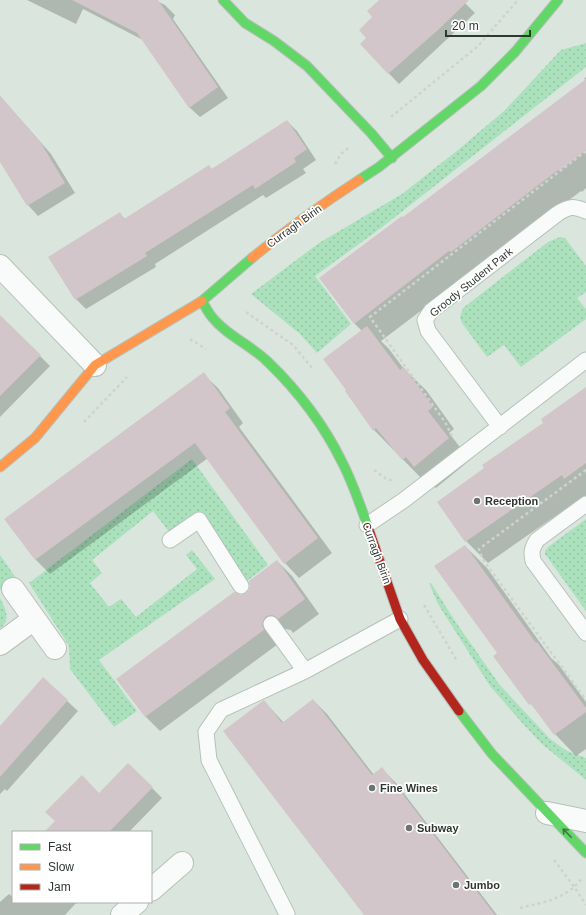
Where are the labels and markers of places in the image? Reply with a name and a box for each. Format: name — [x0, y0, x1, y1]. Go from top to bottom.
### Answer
place label: Reception — [485, 495, 538, 507]
marker: Reception — [472, 496, 482, 506]
place label: Fine Wines — [380, 782, 438, 794]
marker: Fine Wines — [367, 783, 377, 793]
place label: Subway — [417, 822, 459, 834]
marker: Subway — [404, 823, 414, 833]
place label: Jumbo — [464, 879, 500, 891]
marker: Jumbo — [451, 880, 461, 890]

